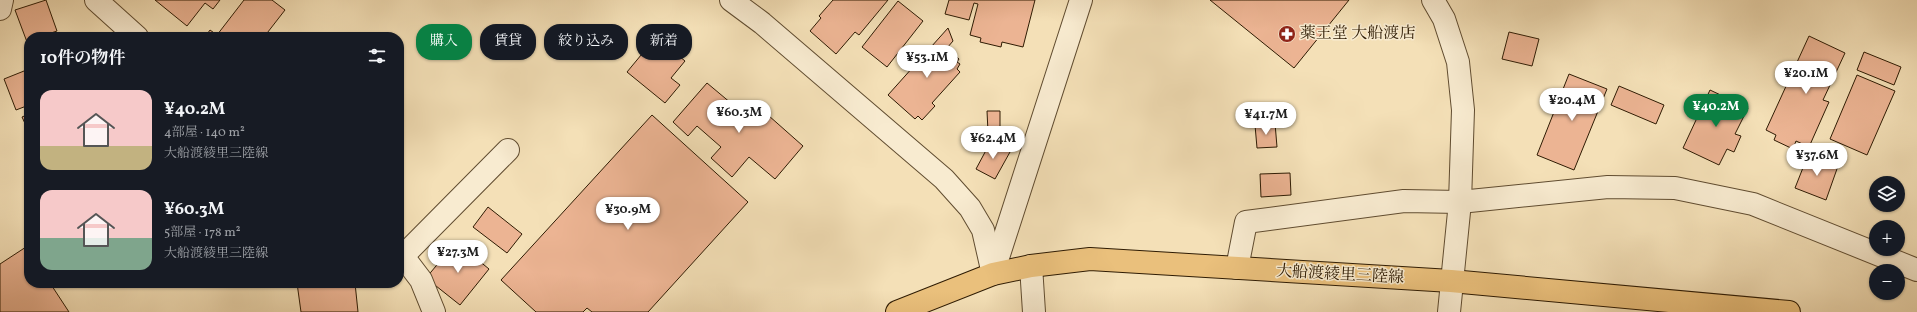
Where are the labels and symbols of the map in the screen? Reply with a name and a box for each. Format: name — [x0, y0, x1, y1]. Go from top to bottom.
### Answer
place label: 薬王堂 大船渡店 — [1300, 23, 1415, 45]
pharmacy icon: 薬王堂 大船渡店 — [1277, 24, 1297, 44]
pin: ¥53.1M — [894, 45, 960, 79]
pin: ¥20.1M — [1773, 61, 1839, 95]
pin: ¥20.4M — [1539, 88, 1605, 122]
pin: ¥40.2M — [1683, 94, 1749, 128]
pin: ¥60.3M — [706, 100, 772, 134]
pin: ¥41.7M — [1233, 102, 1299, 136]
pin: ¥62.4M — [960, 126, 1026, 160]
pin: ¥37.6M — [1784, 143, 1850, 177]
pin: ¥30.9M — [595, 197, 661, 231]
pin: ¥27.3M — [425, 240, 491, 274]
street label: 大船渡綾里三陸線 — [1276, 261, 1404, 289]

